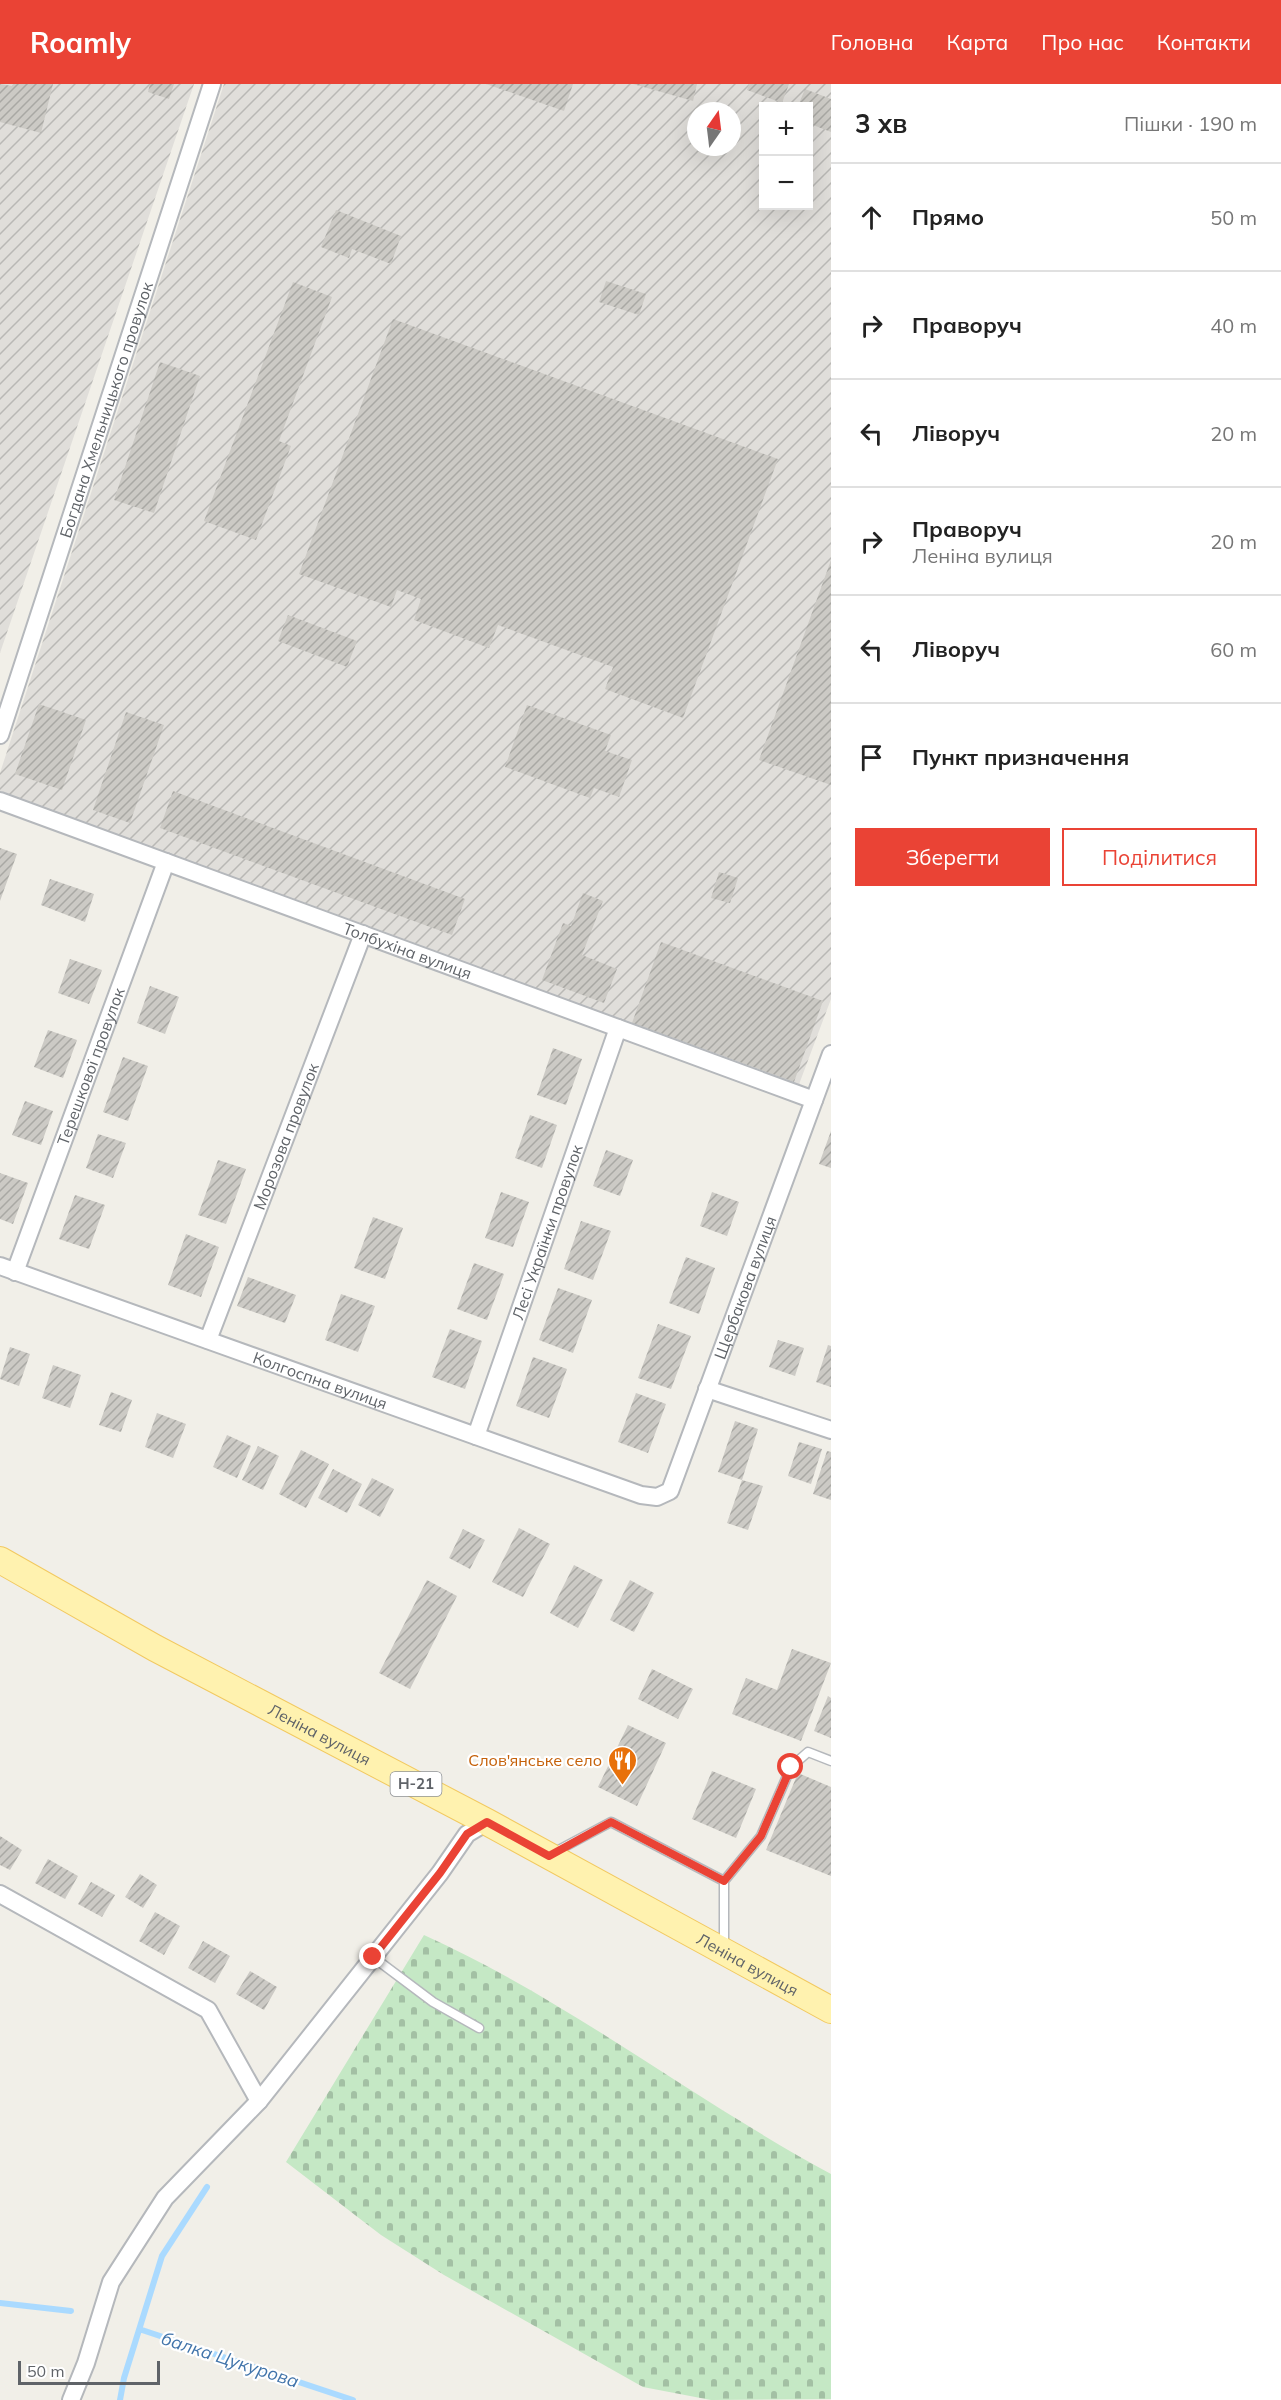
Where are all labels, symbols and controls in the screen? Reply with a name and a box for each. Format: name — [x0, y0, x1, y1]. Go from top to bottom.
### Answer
text: Roamly — [30, 25, 131, 60]
text: Головна — [831, 29, 914, 55]
text: Карта — [947, 29, 1008, 55]
text: Про нас — [1041, 29, 1124, 55]
text: Контакти — [1157, 29, 1251, 55]
north arrow — [687, 102, 741, 156]
map controls — [759, 102, 813, 210]
button: + — [759, 102, 813, 156]
text: 3 хв — [855, 107, 907, 140]
text: Пішки · 190 m — [1124, 111, 1257, 136]
button: − — [759, 156, 813, 210]
icon: ahead — [855, 201, 888, 234]
text: Прямо — [912, 203, 984, 231]
text: 50 m — [1210, 205, 1257, 230]
street label: Богдана Хмельницького провулок — [55, 279, 157, 540]
icon: right — [855, 309, 888, 342]
text: Праворуч — [912, 311, 1022, 339]
text: 40 m — [1210, 313, 1257, 338]
icon: left — [855, 417, 888, 450]
text: Ліворуч — [912, 419, 1000, 447]
text: 20 m — [1210, 421, 1257, 446]
text: Праворуч — [912, 515, 1022, 543]
icon: right — [855, 525, 888, 558]
text: 20 m — [1210, 529, 1257, 554]
text: Леніна вулиця — [912, 543, 1053, 568]
icon: left — [855, 633, 888, 666]
text: Ліворуч — [912, 635, 1000, 663]
text: 60 m — [1210, 637, 1257, 662]
icon: arrive — [855, 741, 888, 774]
text: Пункт призначення — [912, 743, 1129, 771]
button: Зберегти — [855, 828, 1050, 886]
button: Поділитися — [1062, 828, 1257, 886]
street label: Толбухіна вулиця — [340, 918, 474, 983]
street label: Терешкової провулок — [53, 985, 129, 1148]
street label: Морозова провулок — [249, 1060, 323, 1213]
street label: Лесі Українки провулок — [507, 1141, 587, 1322]
street label: Щербакова вулиця — [709, 1213, 780, 1362]
street label: Колгоспна вулиця — [250, 1347, 390, 1414]
street label: Леніна вулиця — [265, 1699, 374, 1769]
restaurant icon: Слов'янське село — [607, 1744, 639, 1786]
place label: Слов'янське село — [468, 1750, 602, 1770]
route start — [777, 1753, 803, 1779]
road number: Н-21 — [390, 1772, 442, 1796]
street label: Леніна вулиця — [693, 1929, 802, 2000]
route end — [359, 1943, 385, 1969]
water label: балка Цукурова — [159, 2326, 302, 2393]
scale bar — [18, 2358, 160, 2386]
text: 50 m — [27, 2361, 64, 2381]

